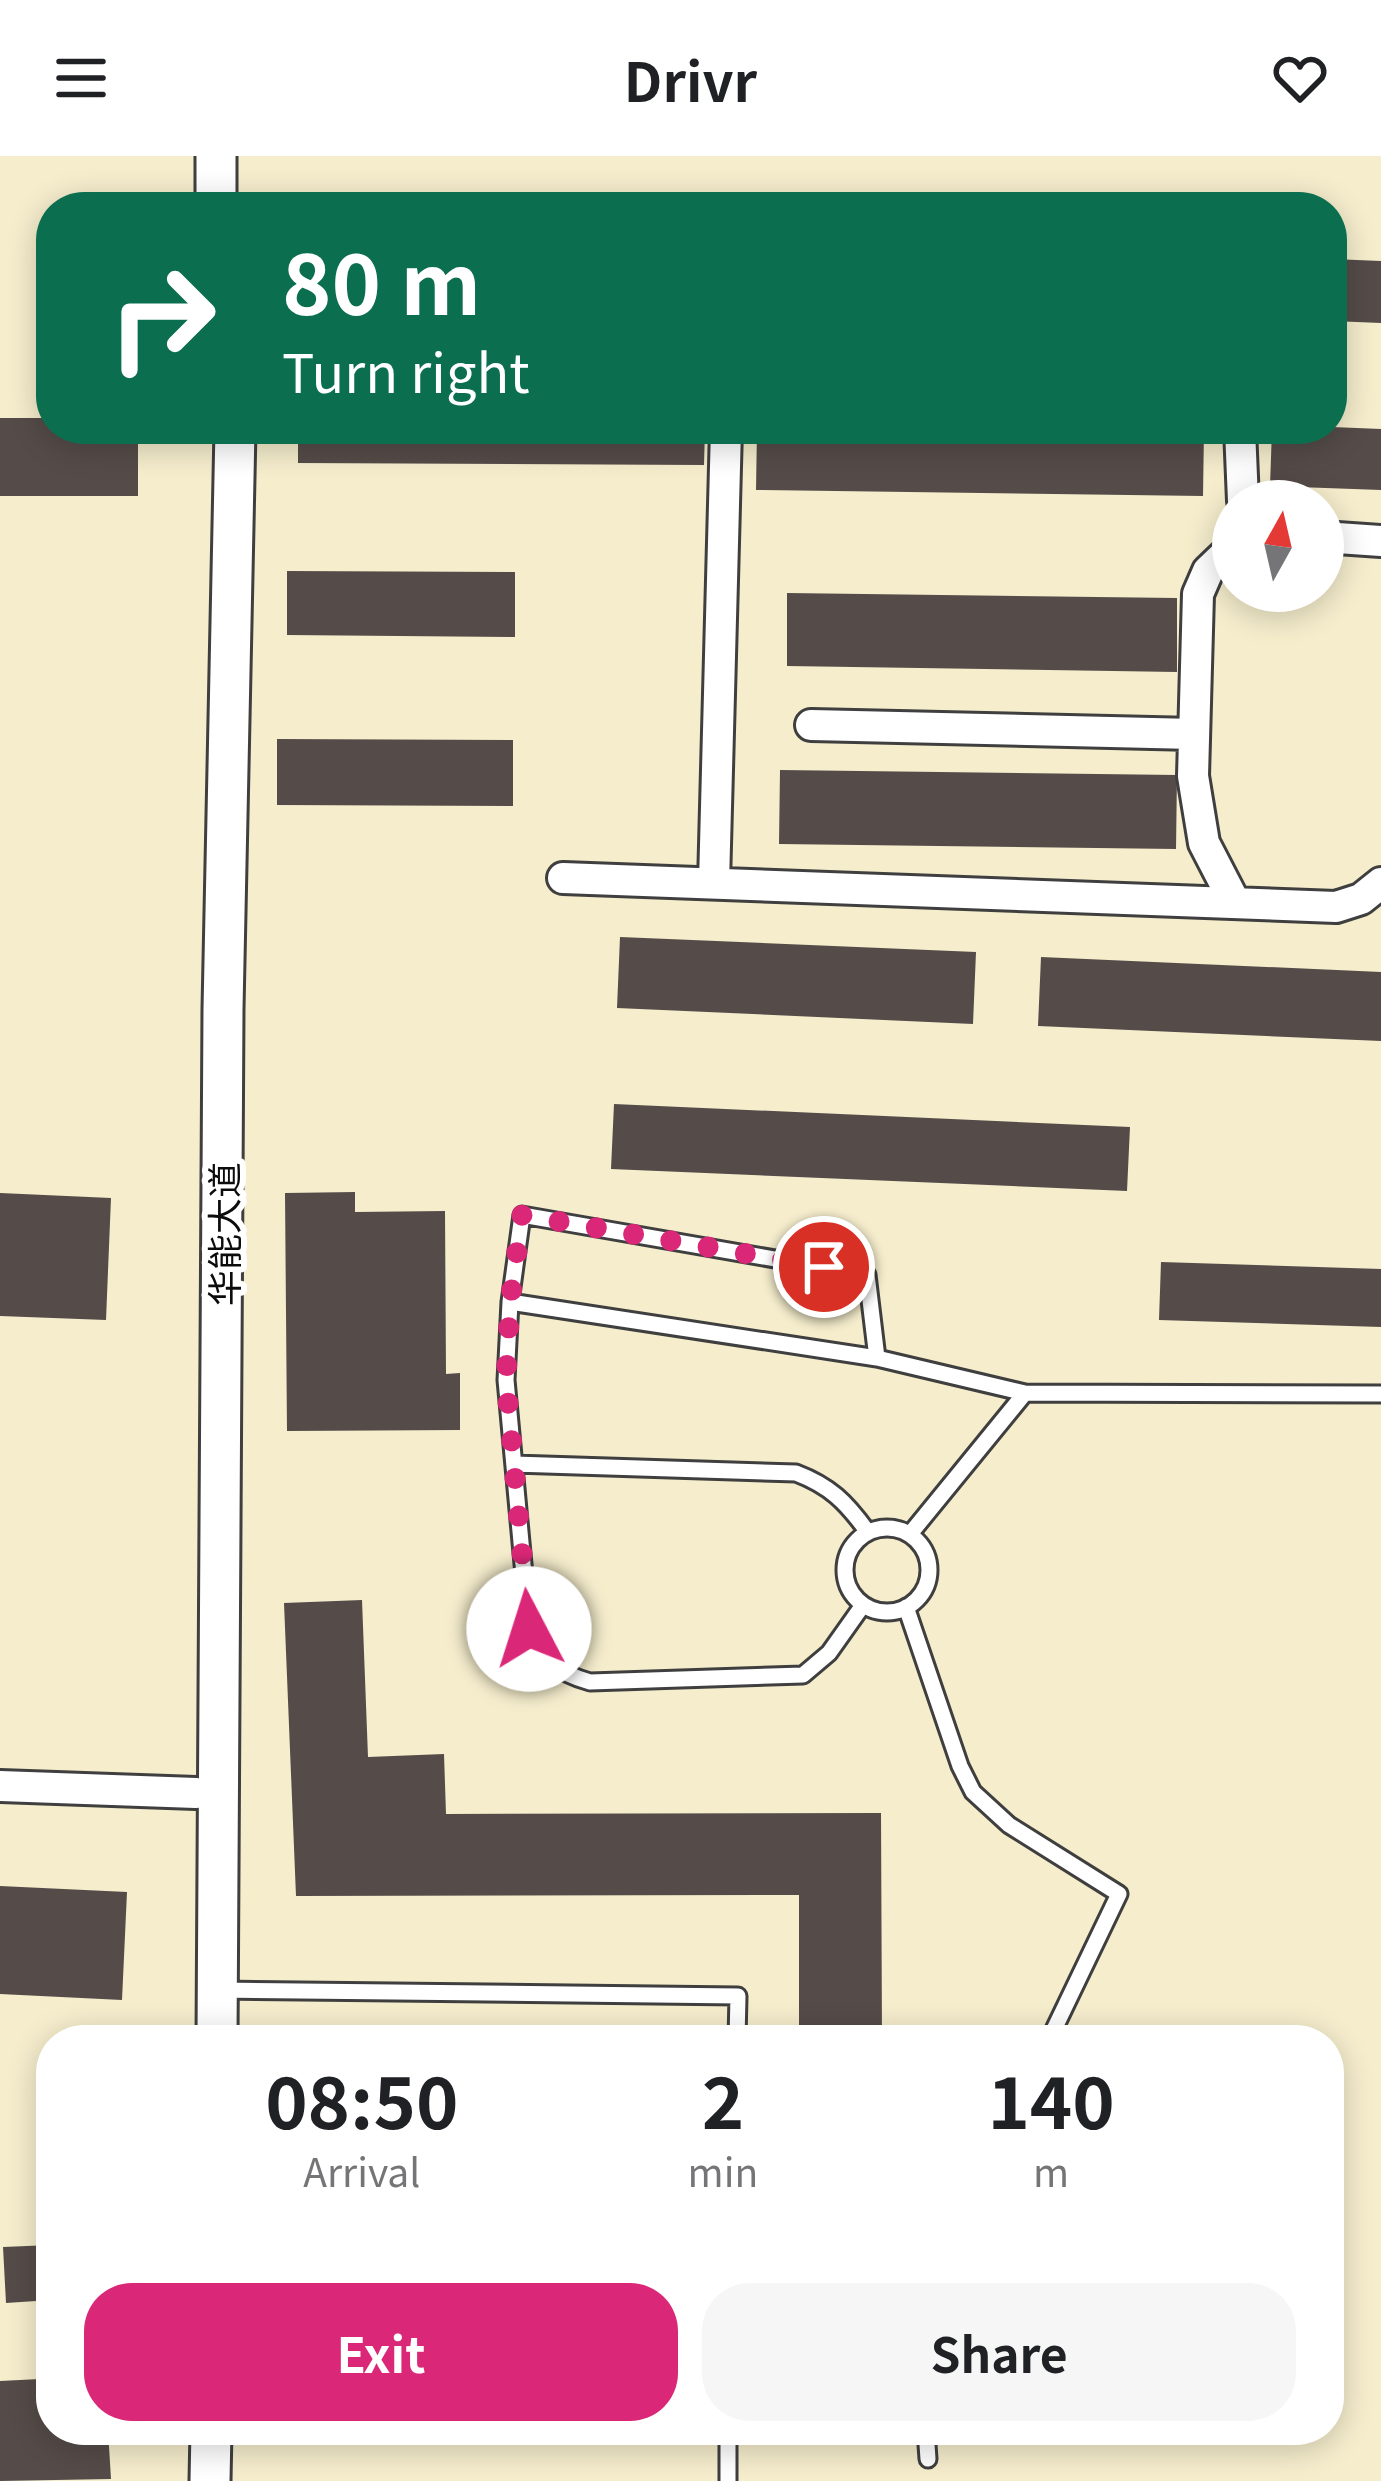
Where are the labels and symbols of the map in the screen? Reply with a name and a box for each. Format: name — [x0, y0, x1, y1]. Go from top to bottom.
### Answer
north arrow — [1212, 480, 1344, 612]
street label: 华能大道 — [196, 1162, 248, 1306]
pin — [773, 1216, 875, 1318]
position arrow — [466, 1566, 592, 1692]

